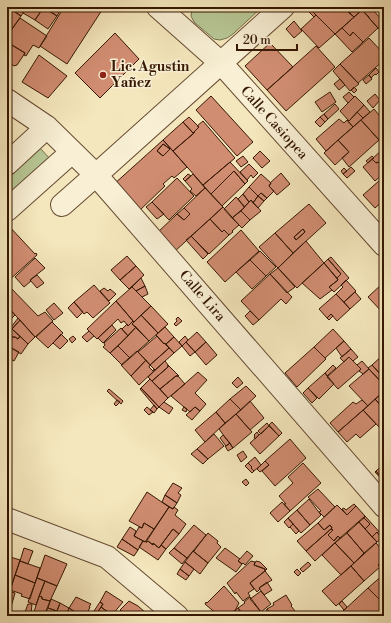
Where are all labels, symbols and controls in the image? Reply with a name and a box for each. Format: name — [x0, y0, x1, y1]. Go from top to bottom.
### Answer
scale bar — [237, 26, 297, 52]
text: 20 m — [243, 33, 271, 48]
place label: Lic. Agustin Yañez — [111, 58, 190, 92]
marker: Lic. Agustin Yañez — [98, 70, 108, 80]
street label: Calle Casiopea — [236, 83, 312, 164]
street label: Calle Lira — [175, 267, 230, 326]

